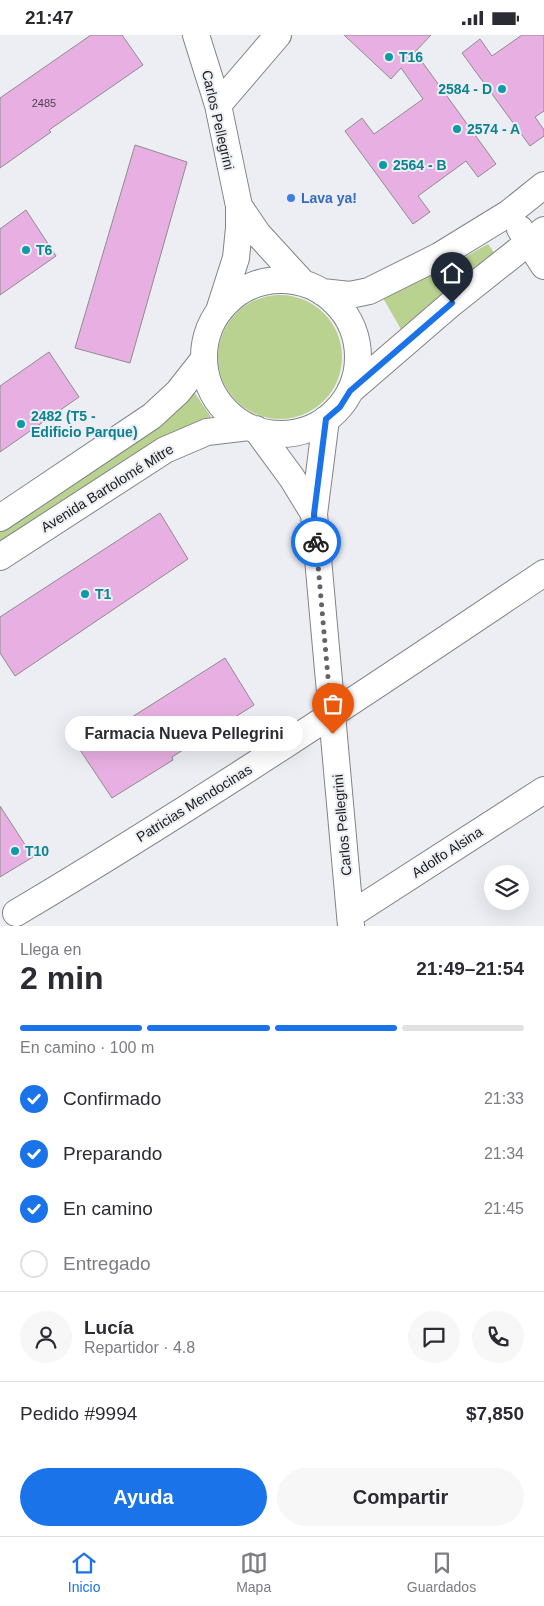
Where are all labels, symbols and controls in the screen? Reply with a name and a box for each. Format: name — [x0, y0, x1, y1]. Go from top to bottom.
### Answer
text: 21:47 — [25, 7, 74, 28]
place label: T16 — [399, 49, 423, 65]
marker: T16 — [383, 51, 395, 63]
street label: Carlos Pellegrini — [199, 69, 237, 171]
place label: 2584 - D — [438, 81, 492, 97]
marker: 2584 - D — [496, 83, 508, 95]
house number: 2485 — [32, 97, 56, 109]
place label: 2574 - A — [467, 121, 520, 137]
marker: 2574 - A — [451, 123, 463, 135]
place label: 2564 - B — [393, 157, 447, 173]
marker: 2564 - B — [377, 159, 389, 171]
place label: Lava ya! — [301, 190, 357, 206]
marker: Lava ya! — [285, 192, 297, 204]
place label: T6 — [36, 242, 53, 258]
marker: T6 — [20, 244, 32, 256]
pin — [431, 252, 473, 303]
icon: home — [438, 259, 466, 287]
place label: 2482 (T5 - Edificio Parque) — [31, 408, 138, 440]
marker: 2482 (T5 - Edificio Parque) — [15, 418, 27, 430]
street label: Avenida Bartolomé Mitre — [38, 441, 176, 535]
courier — [291, 517, 341, 567]
icon: bike — [302, 528, 330, 556]
place label: T1 — [95, 586, 112, 602]
marker: T1 — [79, 588, 91, 600]
pin — [312, 683, 354, 734]
icon: bag — [319, 690, 347, 718]
callout: Farmacia Nueva Pellegrini — [65, 717, 303, 751]
text: Farmacia Nueva Pellegrini — [84, 725, 284, 742]
street label: Patricias Mendocinas — [133, 761, 255, 845]
street label: Carlos Pellegrini — [330, 774, 354, 876]
street label: Adolfo Alsina — [409, 823, 485, 881]
place label: T10 — [25, 843, 49, 859]
marker: T10 — [9, 845, 21, 857]
map controls — [484, 865, 529, 910]
button: layers — [484, 865, 529, 910]
text: Llega en — [20, 941, 81, 958]
text: 21:49–21:54 — [416, 958, 524, 979]
text: 2 min — [20, 960, 104, 996]
text: En camino · 100 m — [20, 1039, 154, 1056]
icon: check — [20, 1085, 48, 1113]
text: Confirmado — [63, 1088, 161, 1109]
text: 21:33 — [484, 1090, 524, 1107]
icon: check — [20, 1140, 48, 1168]
text: Preparando — [63, 1143, 162, 1164]
text: 21:34 — [484, 1145, 524, 1162]
icon: check — [20, 1195, 48, 1223]
text: En camino — [63, 1198, 153, 1219]
text: 21:45 — [484, 1200, 524, 1217]
text: Entregado — [63, 1253, 151, 1274]
button: person — [20, 1311, 72, 1363]
button: chat — [408, 1311, 460, 1363]
button: phone — [472, 1311, 524, 1363]
text: Lucía — [84, 1317, 134, 1338]
text: Repartidor · 4.8 — [84, 1339, 195, 1356]
text: Pedido #9994 — [20, 1403, 137, 1424]
text: $7,850 — [466, 1403, 524, 1424]
button: Ayuda — [20, 1468, 267, 1526]
button: Compartir — [277, 1468, 524, 1526]
tab: Inicio — [68, 1549, 101, 1595]
tab: Mapa — [236, 1549, 271, 1595]
tab: Guardados — [407, 1549, 476, 1595]

